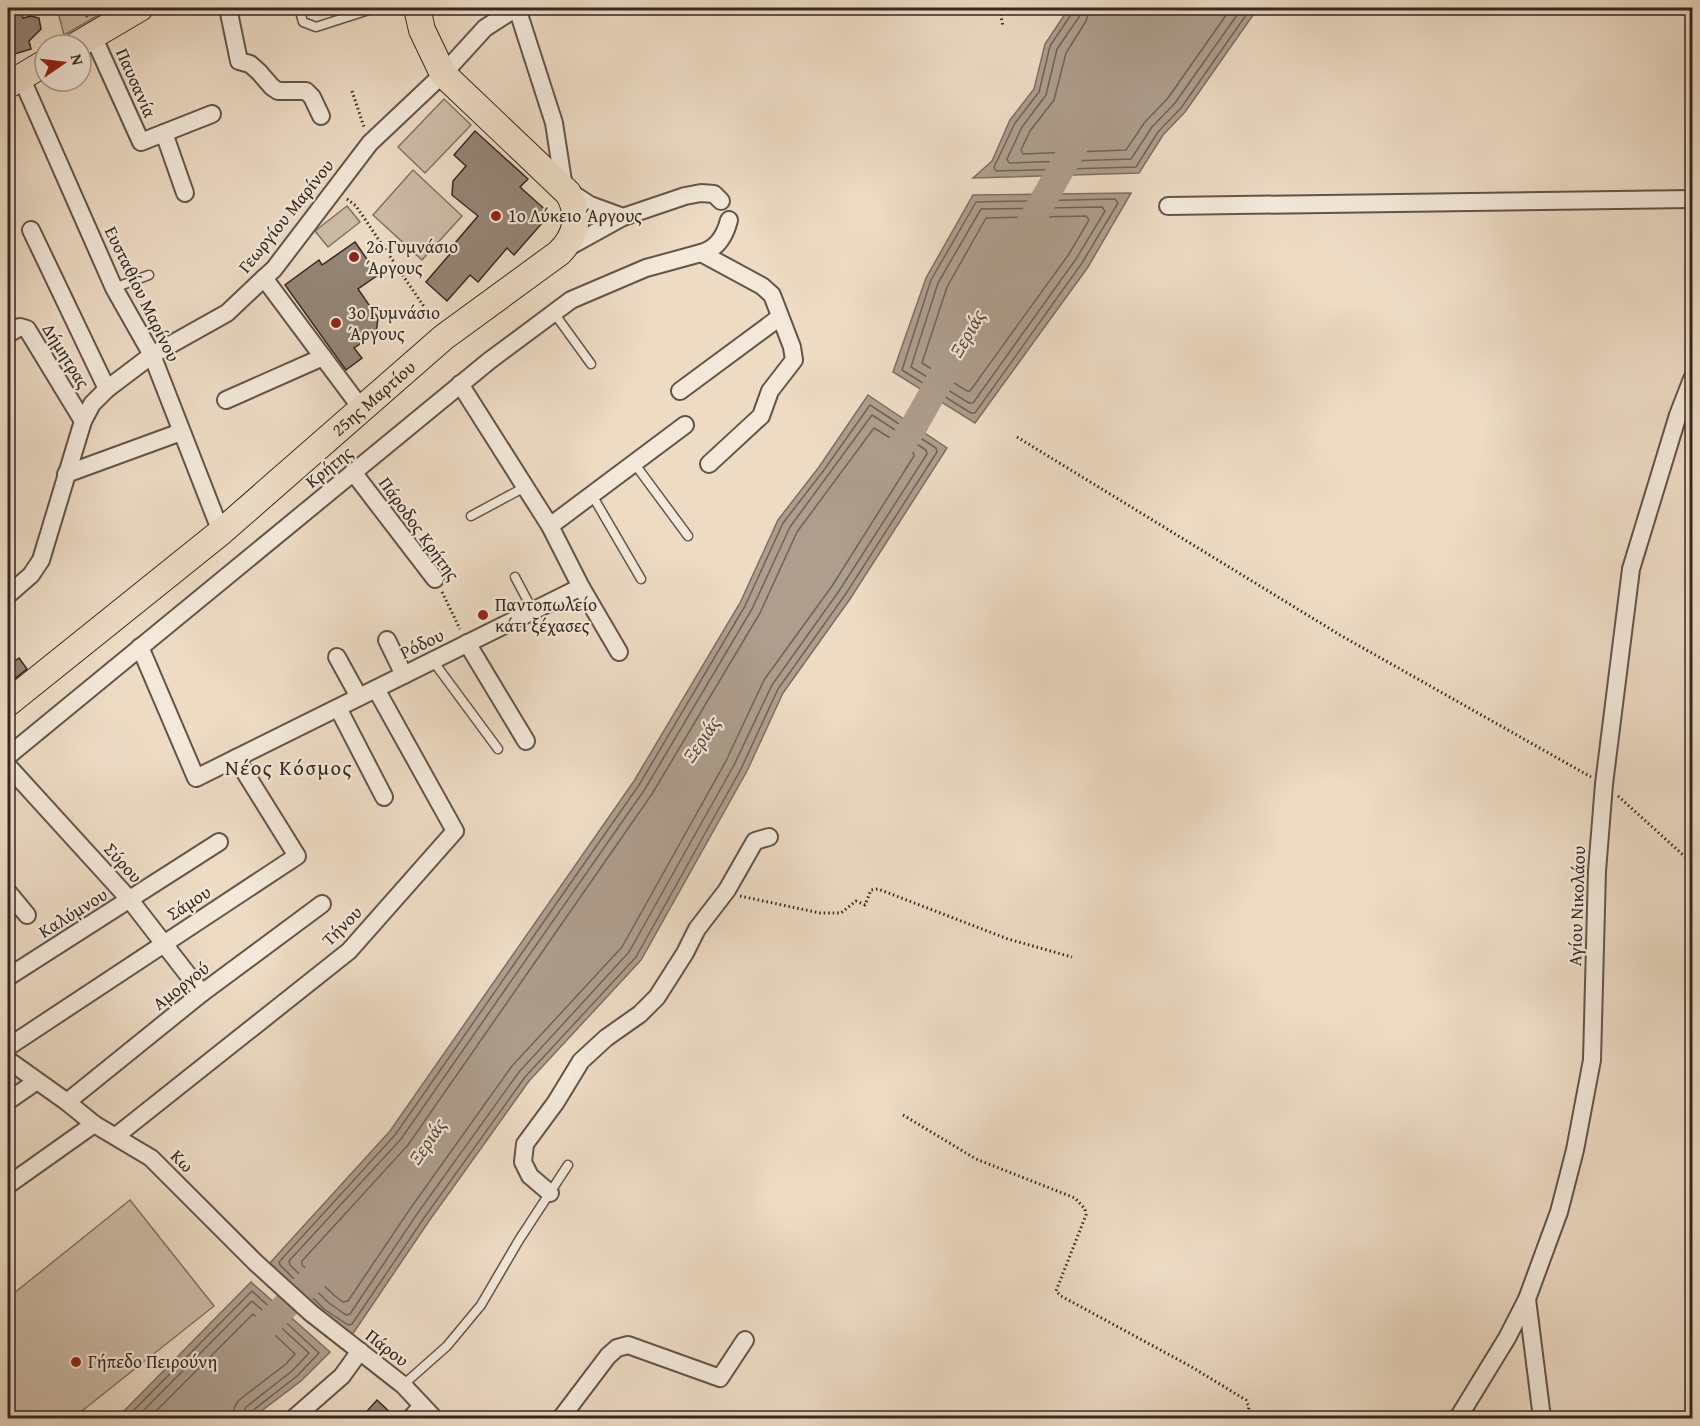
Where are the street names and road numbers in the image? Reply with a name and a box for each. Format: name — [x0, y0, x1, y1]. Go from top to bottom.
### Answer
street label: Παυσανία — [109, 44, 164, 122]
street label: Γεωργίου Μαρίνου — [231, 153, 340, 279]
street label: Ευσταθίου Μαρίνου — [98, 221, 187, 366]
street label: Δήμητρας — [36, 318, 97, 394]
street label: 25ης Μαρτίου — [325, 354, 421, 442]
street label: Κρήτης — [299, 439, 359, 494]
street label: Πάροδος Κρήτης — [372, 471, 467, 587]
street label: Ρόδου — [395, 621, 448, 666]
street label: Σύρου — [98, 836, 149, 889]
street label: Αγίου Νικολάου — [1561, 845, 1592, 967]
street label: Σάμου — [161, 878, 216, 927]
street label: Καλύμνου — [33, 881, 113, 944]
street label: Τήνου — [315, 899, 368, 952]
street label: Αμοργού — [146, 955, 215, 1017]
street label: Κω — [165, 1143, 200, 1179]
street label: Πάρου — [360, 1322, 415, 1373]

